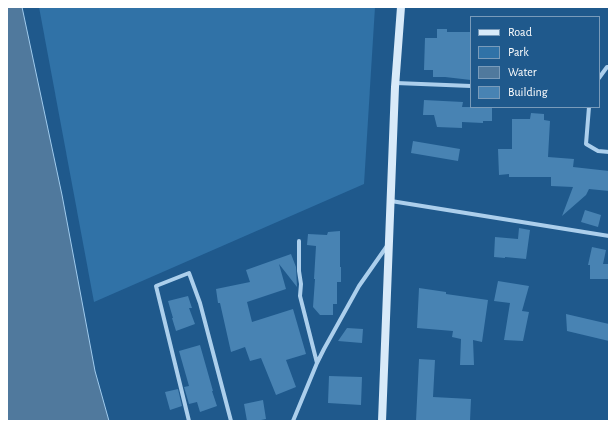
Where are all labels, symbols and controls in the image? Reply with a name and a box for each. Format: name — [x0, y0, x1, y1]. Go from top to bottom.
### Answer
legend — [470, 16, 600, 108]
text: Road — [508, 26, 532, 38]
text: Park — [508, 46, 529, 58]
text: Water — [508, 66, 537, 78]
text: Building — [508, 86, 548, 98]

